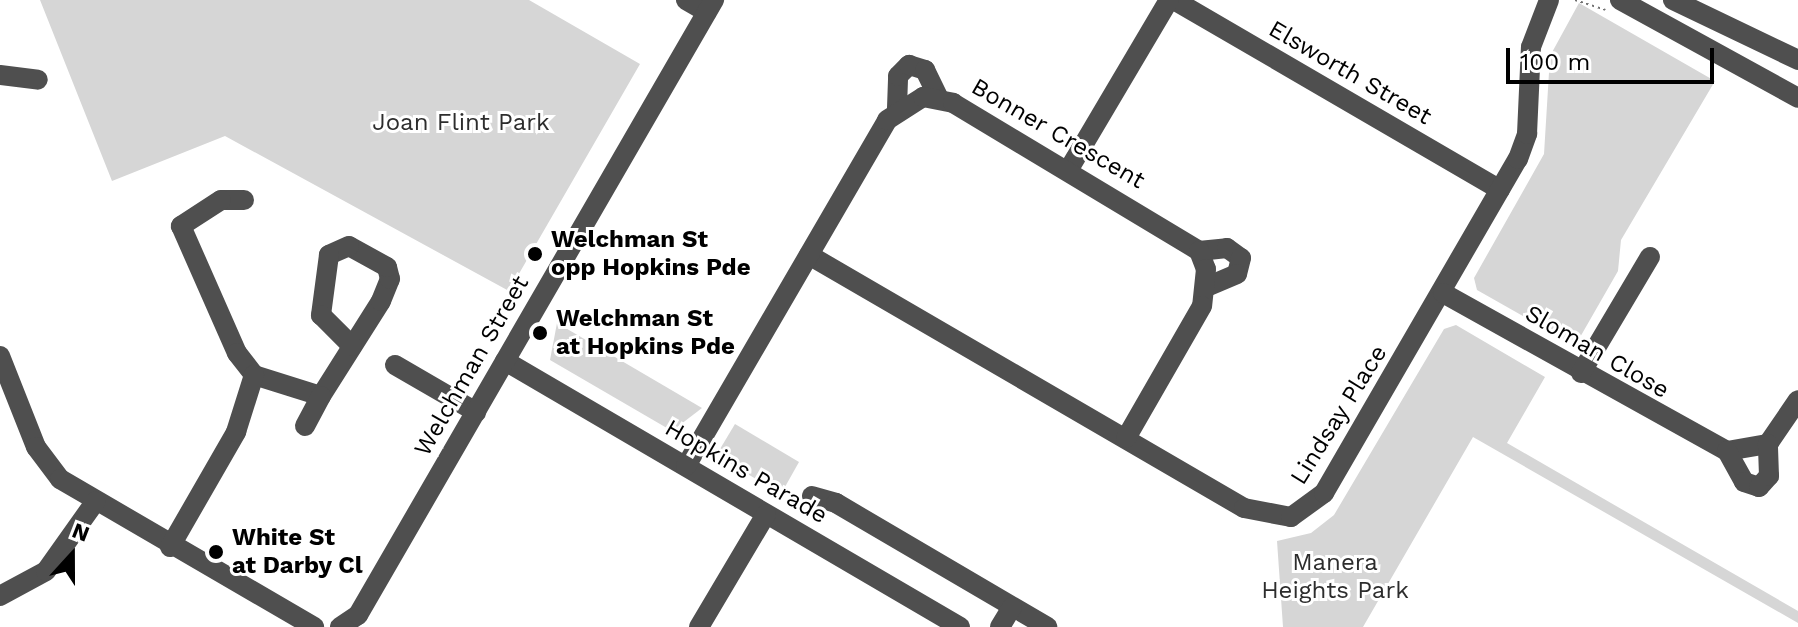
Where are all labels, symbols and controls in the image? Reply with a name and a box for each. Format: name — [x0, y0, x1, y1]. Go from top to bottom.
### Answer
street label: Elsworth Street — [1264, 15, 1436, 131]
scale bar — [1510, 32, 1718, 82]
text: 100 m — [1520, 48, 1590, 76]
street label: Bonner Crescent — [966, 73, 1150, 195]
park label: Joan Flint Park — [372, 109, 550, 137]
place label: Welchman St opp Hopkins Pde — [551, 226, 751, 282]
marker: Welchman St opp Hopkins Pde — [526, 245, 544, 263]
street label: Welchman Street — [409, 271, 535, 461]
street label: Sloman Close — [1520, 299, 1674, 405]
place label: Welchman St at Hopkins Pde — [556, 305, 735, 361]
marker: Welchman St at Hopkins Pde — [531, 324, 549, 342]
street label: Lindsay Place — [1285, 340, 1393, 490]
street label: Hopkins Parade — [660, 414, 832, 530]
north arrow — [32, 515, 112, 595]
text: N — [69, 518, 93, 547]
place label: White St at Darby Cl — [232, 524, 363, 580]
marker: White St at Darby Cl — [207, 543, 225, 561]
park label: Manera Heights Park — [1261, 549, 1409, 605]

